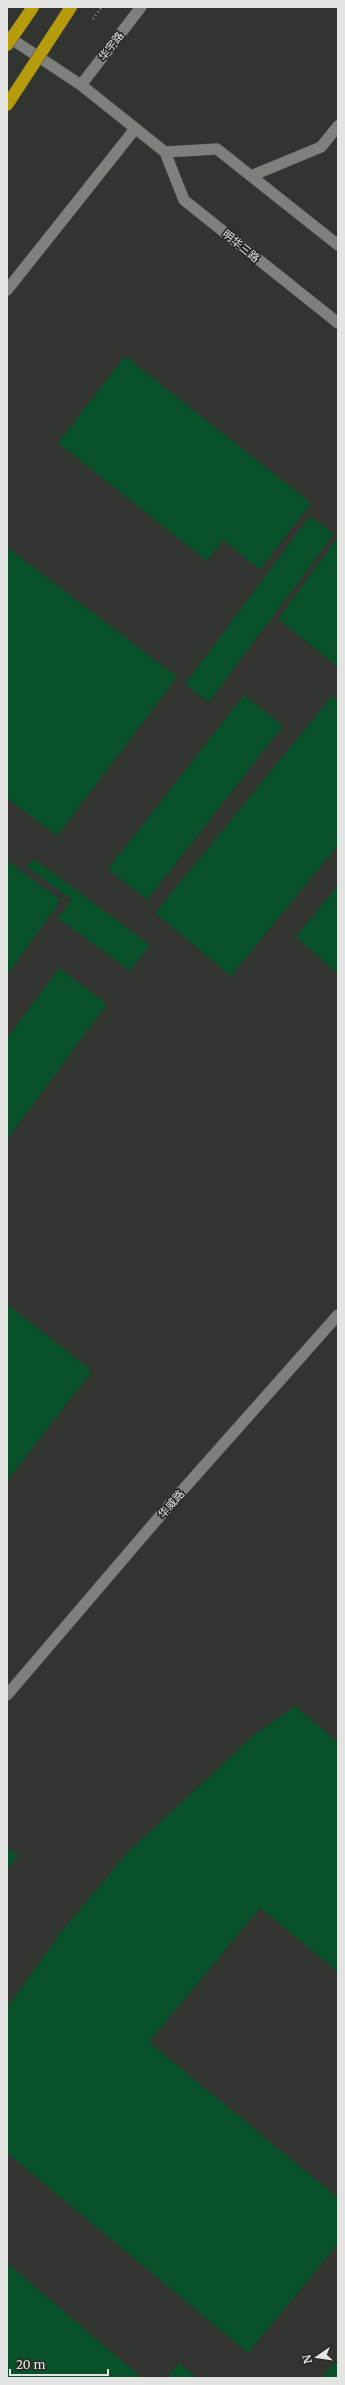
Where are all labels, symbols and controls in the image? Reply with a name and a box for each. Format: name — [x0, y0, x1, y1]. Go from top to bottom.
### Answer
street label: 华宇路 — [95, 29, 127, 63]
street label: 明华三路 — [219, 227, 263, 265]
street label: 华威路 — [155, 1487, 187, 1521]
north arrow — [297, 2337, 337, 2377]
scale bar — [10, 2351, 108, 2377]
text: N — [299, 2353, 315, 2365]
text: 20 m — [16, 2357, 45, 2372]

